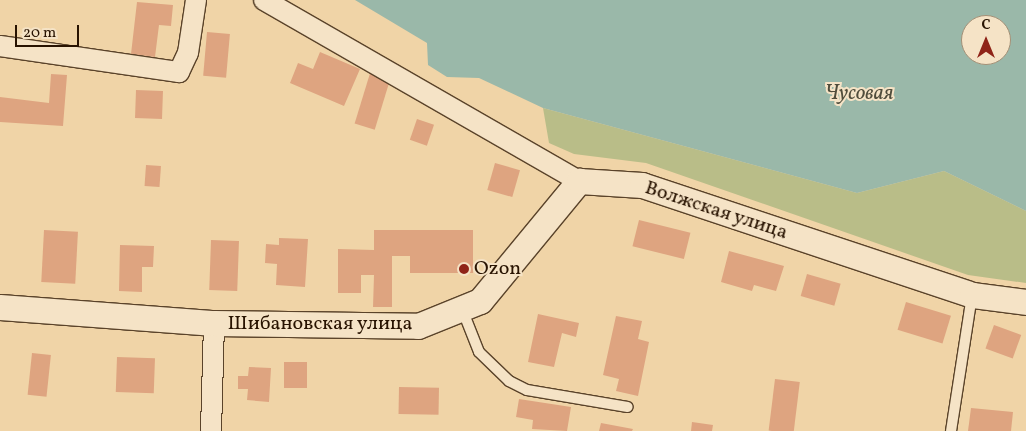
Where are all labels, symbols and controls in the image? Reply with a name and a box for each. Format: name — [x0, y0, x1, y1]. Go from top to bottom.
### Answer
scale bar — [18, 15, 81, 47]
north arrow — [961, 15, 1011, 65]
text: С — [981, 16, 991, 35]
text: 20 m — [23, 23, 56, 44]
water label: Чусовая — [825, 81, 893, 107]
street label: Волжская улица — [641, 177, 791, 245]
place label: Ozon — [474, 257, 521, 281]
marker: Ozon — [458, 263, 470, 275]
street label: Шибановская улица — [227, 312, 413, 336]

